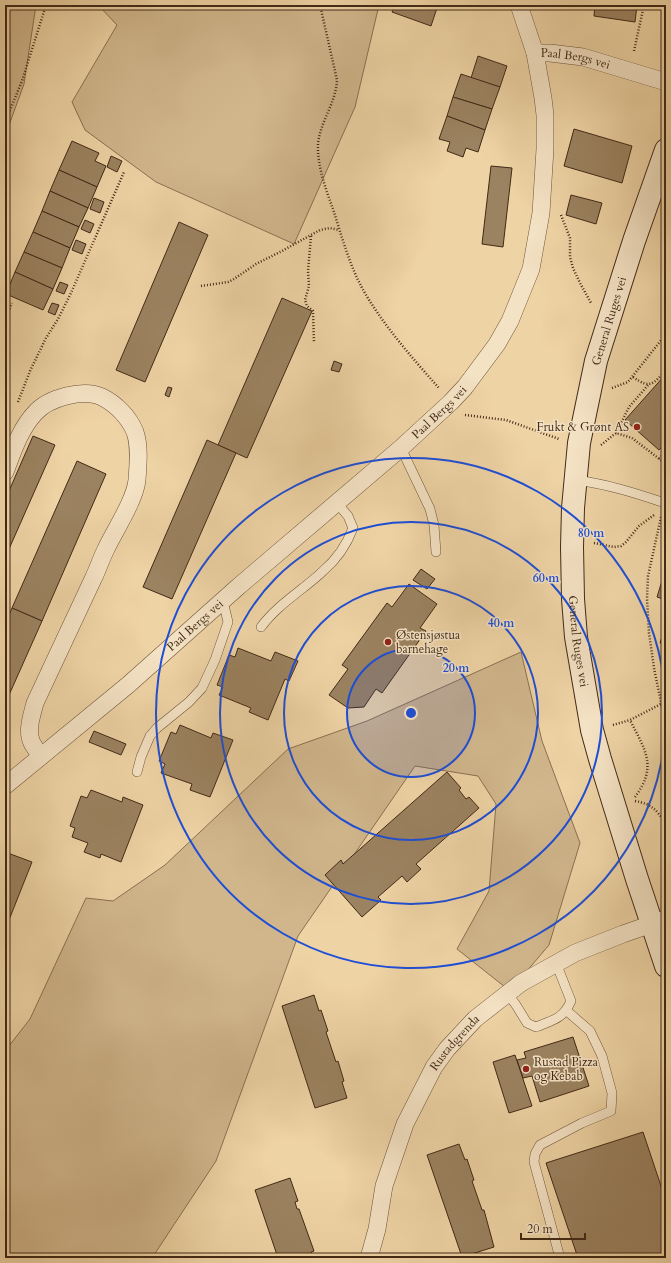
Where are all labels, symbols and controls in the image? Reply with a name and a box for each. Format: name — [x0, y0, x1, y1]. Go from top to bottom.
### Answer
street label: Paal Bergs vei — [541, 45, 613, 73]
street label: General Ruges vei — [588, 274, 630, 367]
street label: Paal Bergs vei — [408, 382, 471, 442]
place label: Frukt & Grønt AS — [537, 419, 629, 435]
marker: Frukt & Grønt AS — [632, 422, 642, 432]
text: 80 m — [578, 525, 605, 541]
text: 60 m — [533, 570, 560, 586]
street label: Paal Bergs vei — [163, 595, 227, 655]
street label: General Ruges vei — [565, 595, 593, 689]
text: 40 m — [488, 615, 515, 631]
place label: Østensjøstua barnehage — [396, 627, 461, 657]
marker: Østensjøstua barnehage — [383, 637, 393, 647]
text: 20 m — [443, 660, 470, 676]
centre of rings — [404, 706, 418, 720]
street label: Rustadgrenda — [426, 1010, 483, 1074]
place label: Rustad Pizza og Kebab — [534, 1054, 599, 1084]
marker: Rustad Pizza og Kebab — [521, 1064, 531, 1074]
scale bar — [521, 1215, 585, 1241]
text: 20 m — [527, 1221, 554, 1237]

